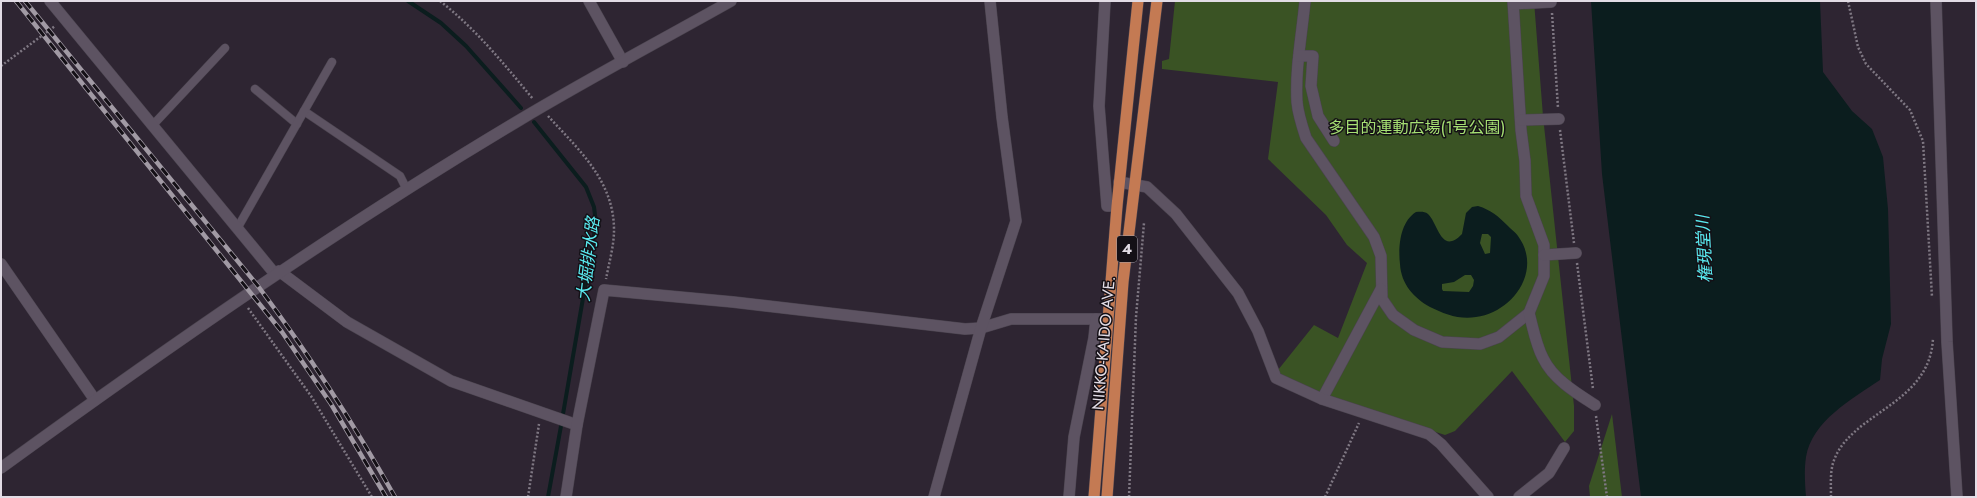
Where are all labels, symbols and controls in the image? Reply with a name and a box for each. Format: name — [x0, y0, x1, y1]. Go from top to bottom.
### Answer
park label: 多目的運動広場(1号公園) — [1328, 116, 1506, 139]
water label: 権現堂川 — [1690, 212, 1718, 284]
water label: 大堀排水路 — [571, 213, 605, 303]
road number: 4 — [1117, 236, 1137, 262]
street label: NIKKO-KAIDO AVE. — [1086, 275, 1121, 411]

